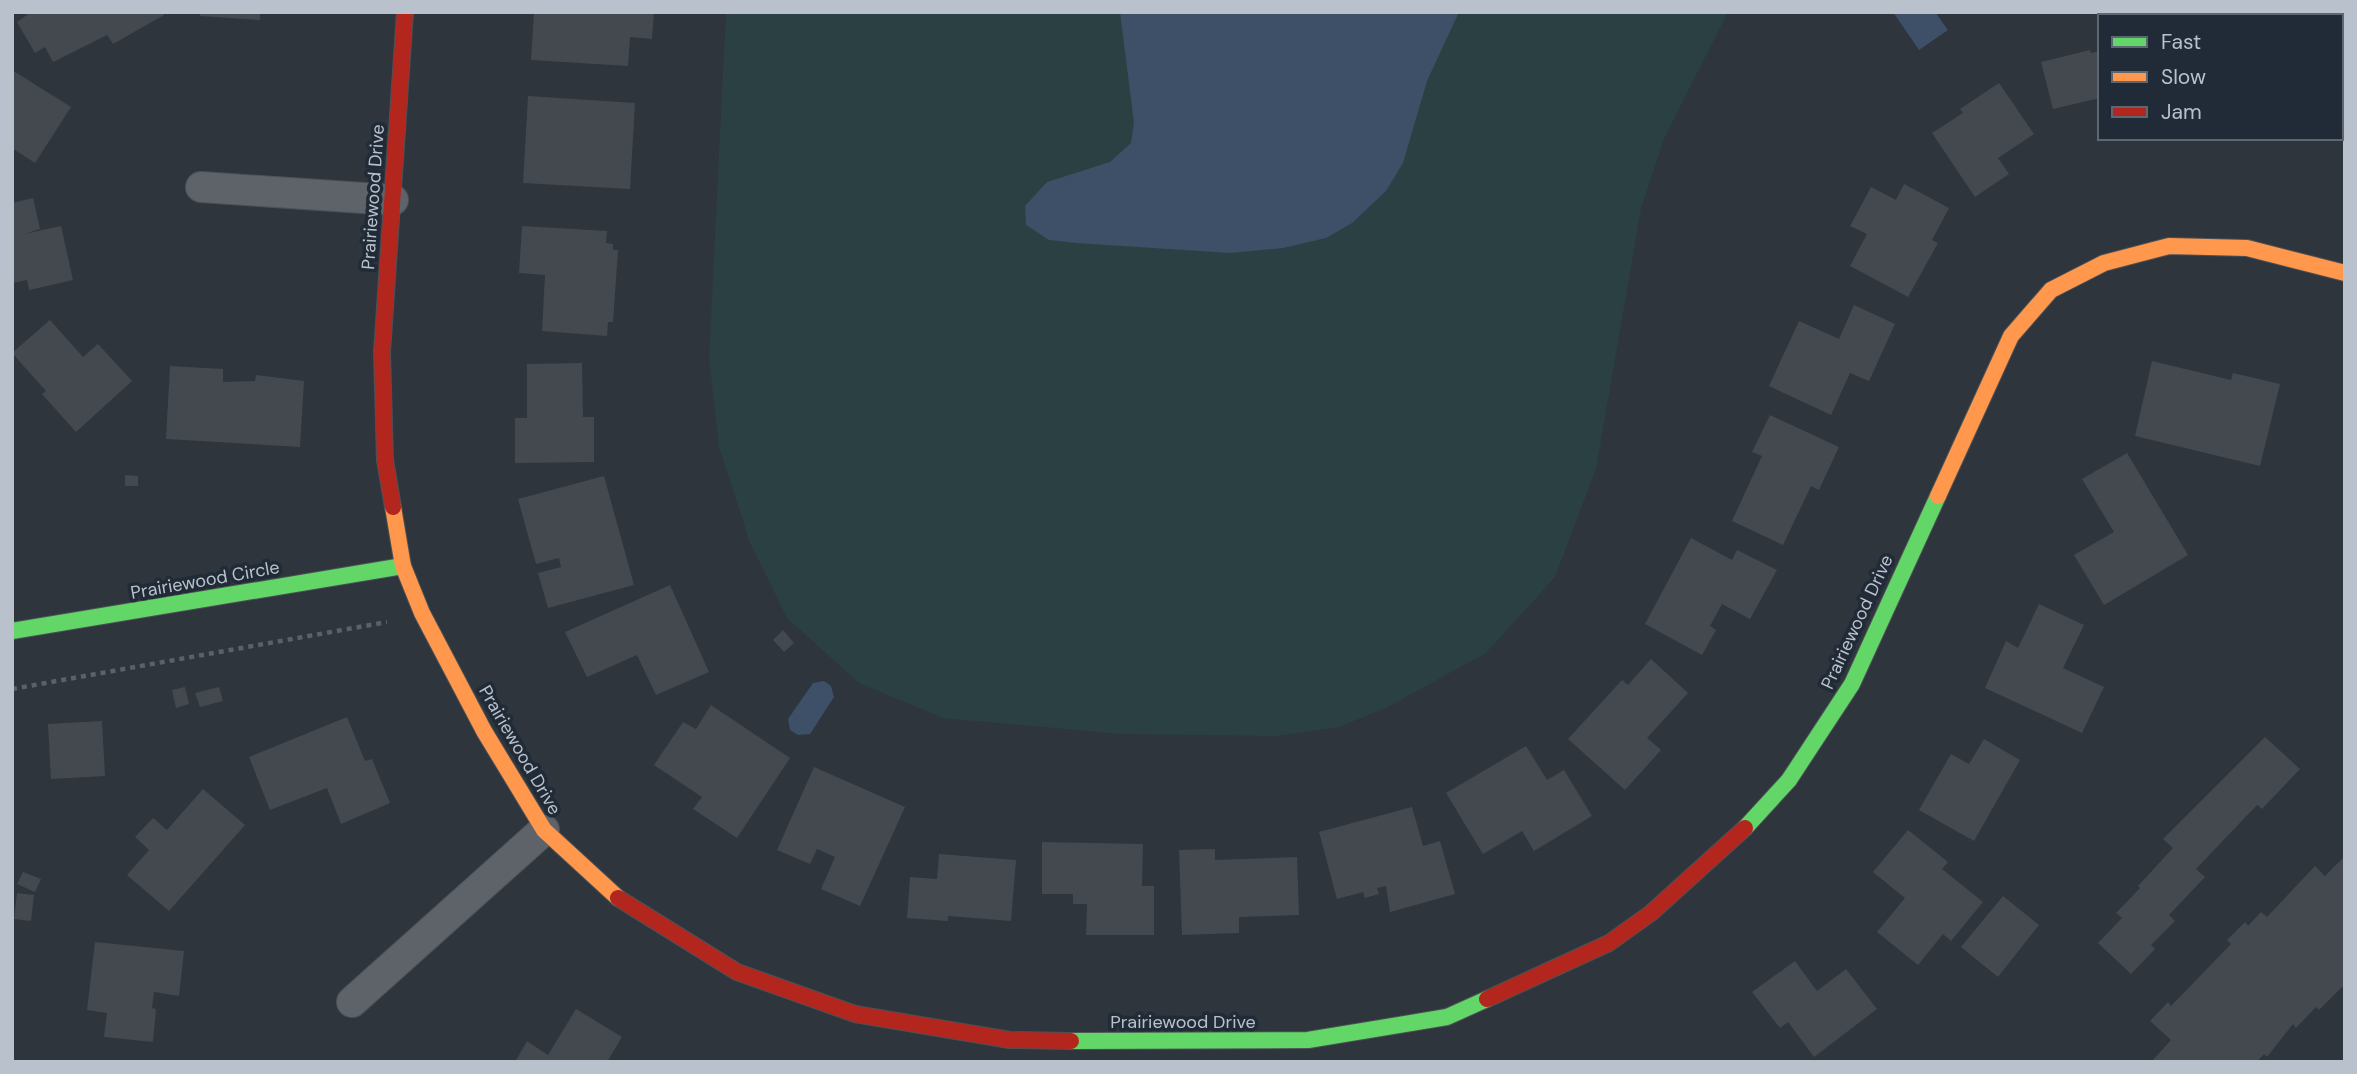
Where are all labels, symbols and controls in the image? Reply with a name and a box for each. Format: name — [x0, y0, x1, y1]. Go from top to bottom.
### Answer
legend — [2098, 14, 2343, 140]
text: Fast — [2161, 28, 2201, 56]
text: Slow — [2161, 63, 2206, 91]
text: Jam — [2161, 98, 2202, 126]
street label: Prairiewood Drive — [356, 124, 390, 270]
street label: Prairiewood Drive — [1815, 551, 1899, 693]
street label: Prairiewood Circle — [129, 555, 281, 605]
street label: Prairiewood Drive — [473, 681, 567, 819]
street label: Prairiewood Drive — [1110, 1010, 1256, 1034]

